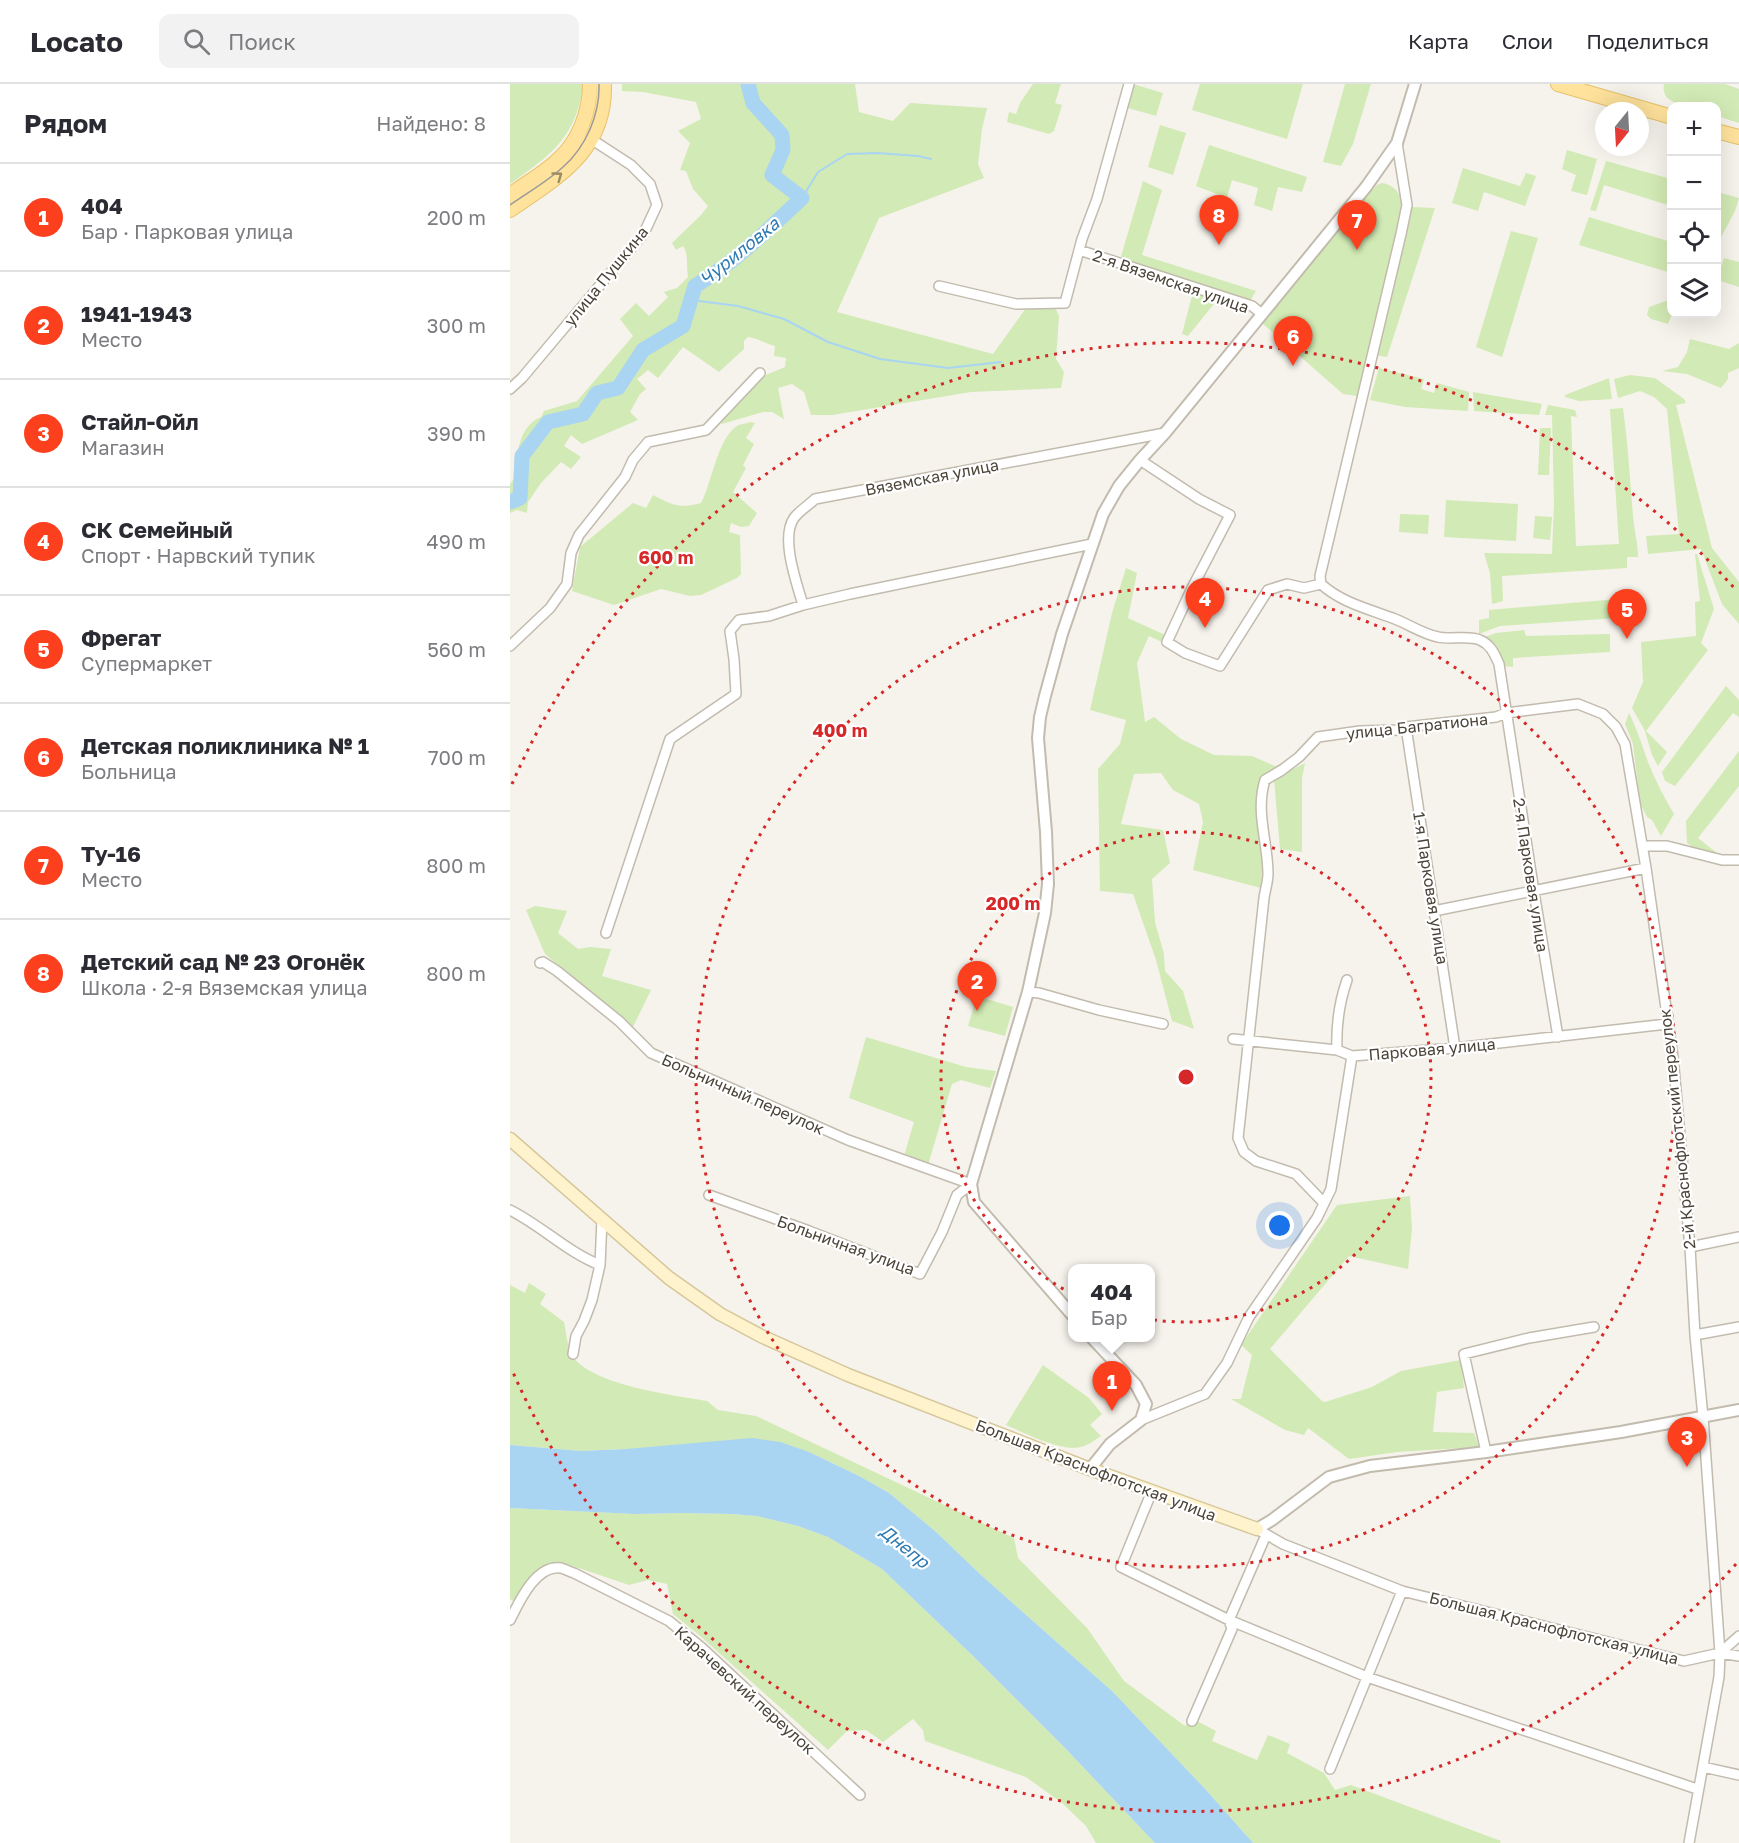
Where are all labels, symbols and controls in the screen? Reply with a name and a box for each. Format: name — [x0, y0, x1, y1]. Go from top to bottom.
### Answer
search box — [159, 14, 579, 68]
text: Locato — [30, 25, 123, 58]
icon: search — [180, 25, 213, 58]
text: Поиск — [228, 28, 296, 55]
text: Карта — [1408, 28, 1469, 54]
text: Слои — [1502, 28, 1553, 54]
text: Поделиться — [1586, 28, 1709, 54]
north arrow — [1595, 102, 1649, 156]
map controls — [1667, 102, 1721, 318]
button: + — [1667, 102, 1721, 156]
text: Рядом — [24, 108, 107, 139]
text: Найдено: 8 — [376, 111, 486, 135]
button: − — [1667, 156, 1721, 210]
one-way arrow — [551, 173, 562, 184]
text: 404 — [81, 192, 123, 219]
pin: 8 — [1200, 196, 1238, 245]
pin: 7 — [1338, 200, 1376, 250]
text: 1 — [38, 205, 49, 229]
text: 200 m — [427, 205, 486, 229]
button: locate — [1667, 210, 1721, 264]
water label: Чуриловка — [695, 212, 784, 290]
text: Бар · Парковая улица — [81, 219, 293, 243]
street label: улица Пушкина — [560, 222, 652, 330]
street label: 2-я Вяземская улица — [1090, 245, 1252, 317]
button: layers — [1667, 264, 1721, 318]
text: 1941-1943 — [81, 300, 192, 327]
text: 2 — [37, 313, 50, 337]
text: 300 m — [427, 313, 486, 337]
pin: 6 — [1274, 316, 1312, 366]
text: Место — [81, 327, 142, 351]
text: Стайл-Ойл — [81, 408, 199, 435]
text: 3 — [37, 421, 50, 445]
text: 390 m — [427, 421, 486, 445]
text: Магазин — [81, 435, 165, 459]
street label: Вяземская улица — [863, 454, 1001, 500]
text: СК Семейный — [81, 516, 233, 543]
text: 4 — [37, 529, 50, 553]
text: 490 m — [427, 529, 486, 553]
text: Спорт · Нарвский тупик — [81, 543, 316, 567]
text: 600 m — [638, 546, 694, 568]
pin: 4 — [1186, 578, 1224, 628]
pin: 5 — [1608, 590, 1646, 639]
text: Фрегат — [81, 624, 162, 651]
text: 5 — [37, 637, 50, 661]
text: 560 m — [427, 637, 486, 661]
text: Супермаркет — [81, 651, 212, 675]
street label: улица Багратиона — [1345, 709, 1489, 743]
text: 400 m — [813, 719, 867, 741]
text: Детская поликлиника № 1 — [81, 732, 369, 759]
text: 6 — [37, 745, 50, 769]
text: 700 m — [428, 745, 486, 769]
text: Больница — [81, 759, 177, 783]
street label: 2-я Парковая улица — [1509, 796, 1553, 954]
street label: 1-я Парковая улица — [1409, 810, 1453, 966]
text: Ту-16 — [81, 840, 141, 867]
text: 7 — [38, 853, 49, 877]
text: 800 m — [426, 853, 486, 877]
text: Место — [81, 867, 142, 891]
text: 200 m — [986, 892, 1040, 914]
text: Детский сад № 23 Огонёк — [81, 948, 365, 975]
text: 8 — [37, 961, 50, 985]
text: 800 m — [426, 961, 486, 985]
pin: 2 — [958, 962, 996, 1011]
text: Школа · 2-я Вяземская улица — [81, 975, 368, 999]
street label: 2-й Краснофлотский переулок — [1654, 1008, 1700, 1250]
street label: Парковая улица — [1368, 1033, 1496, 1065]
street label: Больничный переулок — [659, 1049, 827, 1139]
centre of rings — [1176, 1067, 1196, 1087]
street label: Больничная улица — [774, 1211, 918, 1279]
your location — [1265, 1211, 1294, 1240]
popup — [1068, 1264, 1155, 1342]
text: 404 — [1091, 1278, 1132, 1305]
text: Бар — [1091, 1305, 1128, 1329]
pin: 1 — [1092, 1362, 1132, 1411]
street label: Большая Краснофлотская улица — [973, 1415, 1219, 1525]
pin: 3 — [1668, 1418, 1706, 1467]
water label: Днепр — [875, 1519, 935, 1574]
street label: Большая Краснофлотская улица — [1427, 1587, 1681, 1669]
street label: Карачевский переулок — [671, 1622, 819, 1758]

